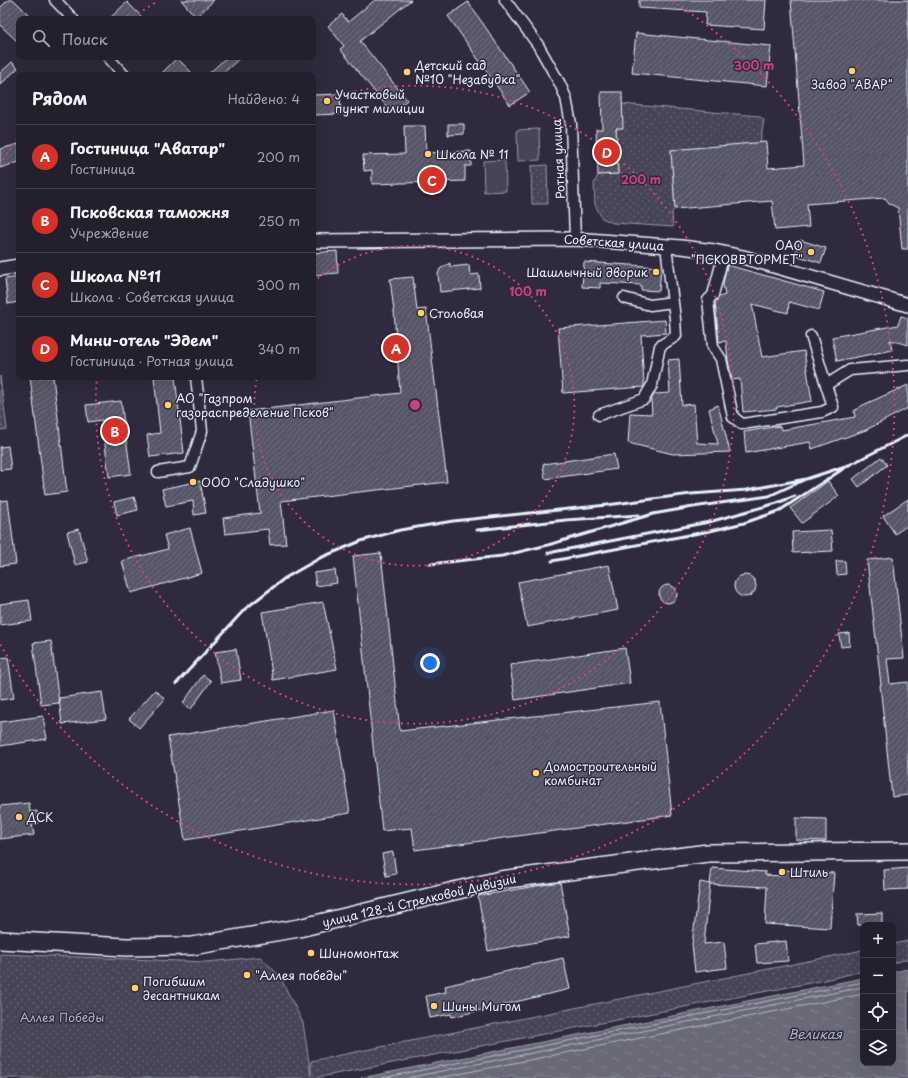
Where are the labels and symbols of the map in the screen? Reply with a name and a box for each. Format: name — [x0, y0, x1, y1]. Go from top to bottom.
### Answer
place label: Детский сад №10 "Незабудка" — [414, 56, 520, 88]
text: 300 m — [734, 56, 774, 74]
marker: Завод "АВАР" — [847, 66, 857, 76]
marker: Детский сад №10 "Незабудка" — [402, 67, 412, 77]
place label: Завод "АВАР" — [811, 75, 893, 93]
place label: Участковый пункт милиции — [335, 85, 425, 117]
marker: Участковый пункт милиции — [322, 96, 332, 106]
street label: Ротная улица — [547, 118, 569, 200]
pin: D — [594, 137, 620, 167]
place label: Школа № 11 — [436, 145, 509, 163]
marker: Школа № 11 — [423, 149, 433, 159]
pin: C — [419, 165, 445, 195]
text: 200 m — [621, 170, 661, 188]
street label: Советская улица — [563, 230, 665, 255]
place label: ОАО "ПСКОВВТОРМЕТ" — [691, 236, 803, 268]
marker: ОАО "ПСКОВВТОРМЕТ" — [806, 247, 816, 257]
place label: Шашлычный дворик — [527, 263, 649, 281]
marker: Шашлычный дворик — [651, 267, 661, 277]
text: 100 m — [509, 282, 547, 300]
place label: Столовая — [429, 304, 484, 322]
marker: Столовая — [416, 308, 426, 318]
pin: A — [383, 333, 409, 363]
place label: АО "Газпром газораспределение Псков" — [176, 389, 334, 421]
centre of rings — [408, 398, 422, 412]
marker: АО "Газпром газораспределение Псков" — [163, 400, 173, 410]
pin: B — [102, 416, 128, 446]
place label: ООО "Сладушко" — [201, 473, 305, 491]
marker: ООО "Сладушко" — [188, 477, 198, 487]
your location — [420, 653, 440, 673]
place label: Домостроительный комбинат — [543, 757, 657, 789]
marker: Домостроительный комбинат — [531, 768, 541, 778]
place label: ДСК — [26, 808, 53, 826]
marker: ДСК — [14, 812, 24, 822]
place label: Штиль — [790, 863, 828, 881]
marker: Штиль — [777, 867, 787, 877]
street label: улица 128-й Стрелковой Дивизии — [320, 869, 518, 931]
place label: Шиномонтаж — [319, 944, 399, 962]
marker: Шиномонтаж — [306, 948, 316, 958]
place label: "Аллея победы" — [255, 966, 347, 984]
marker: "Аллея победы" — [242, 970, 252, 980]
place label: Погибшим десантникам — [143, 972, 221, 1004]
marker: Погибшим десантникам — [130, 983, 140, 993]
place label: Шины Мигом — [442, 997, 521, 1015]
marker: Шины Мигом — [429, 1001, 439, 1011]
park label: Аллея Победы — [20, 1008, 104, 1026]
water label: Великая — [788, 1024, 843, 1043]

